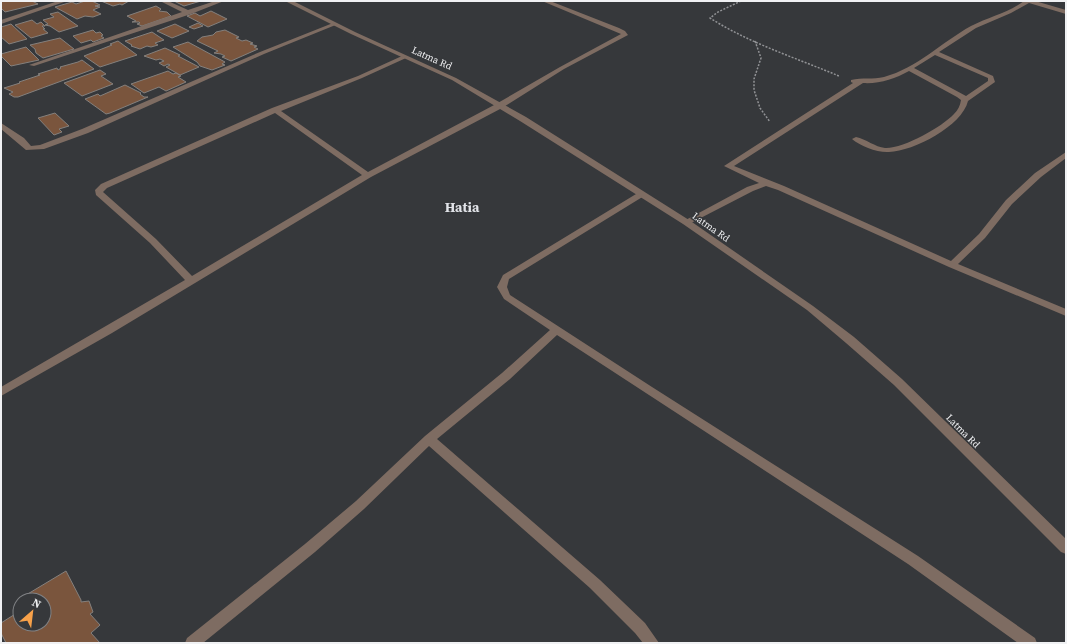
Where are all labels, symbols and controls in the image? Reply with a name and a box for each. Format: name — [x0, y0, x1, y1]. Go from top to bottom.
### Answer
street label: Latma Rd — [410, 43, 454, 73]
district label: Hatia — [445, 197, 480, 217]
street label: Latma Rd — [690, 209, 733, 245]
street label: Latma Rd — [943, 411, 983, 451]
north arrow — [12, 592, 52, 632]
text: N — [29, 595, 44, 612]

